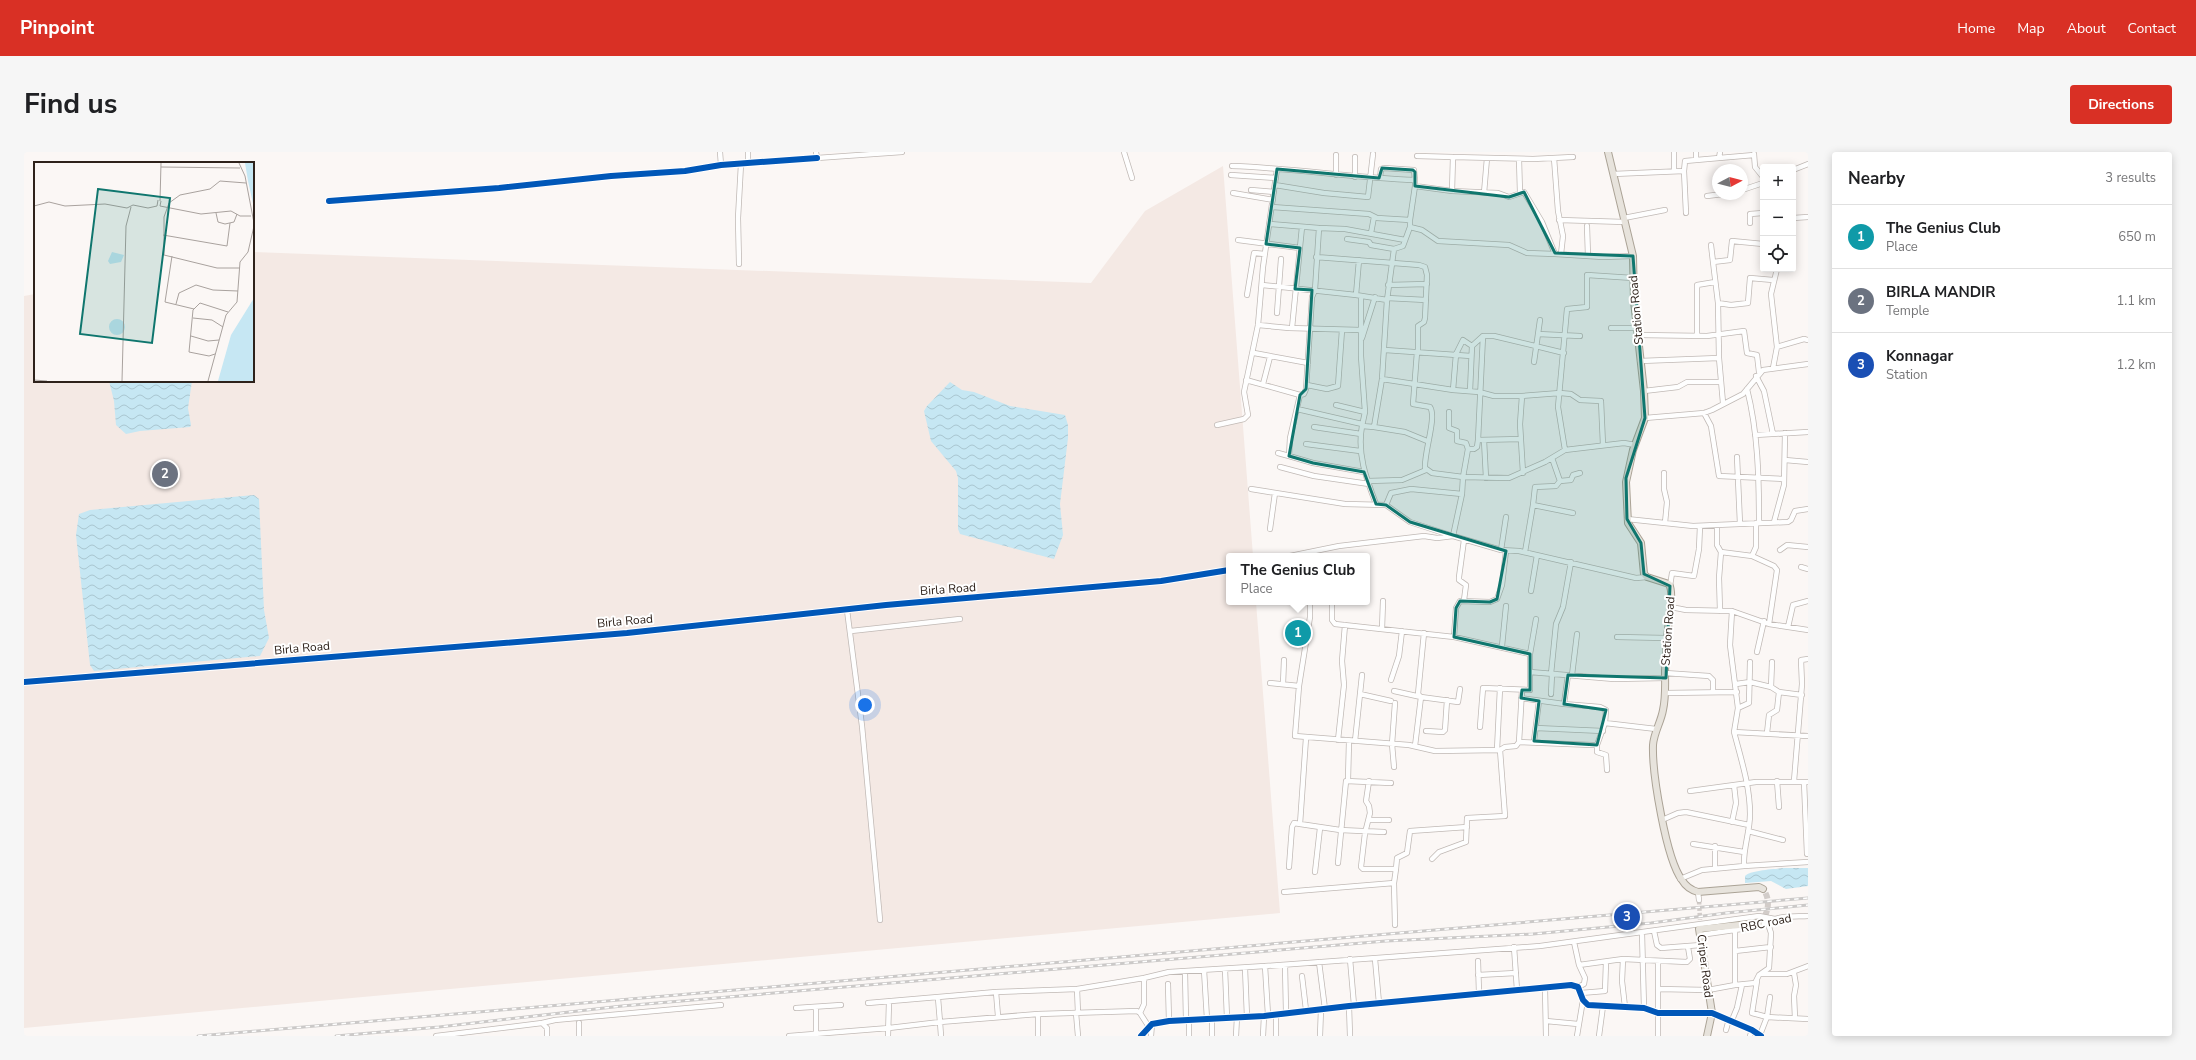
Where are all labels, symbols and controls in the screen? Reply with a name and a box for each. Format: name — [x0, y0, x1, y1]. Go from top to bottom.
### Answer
text: Pinpoint — [20, 15, 94, 41]
text: Home — [1957, 19, 1995, 38]
text: Map — [2017, 19, 2045, 38]
text: About — [2067, 19, 2106, 38]
text: Contact — [2128, 19, 2176, 38]
text: Find us — [24, 85, 118, 123]
button: Directions — [2070, 85, 2172, 124]
inset map — [34, 162, 254, 382]
north arrow — [1712, 164, 1748, 200]
map controls — [1760, 164, 1796, 272]
button: + — [1760, 164, 1796, 200]
text: Nearby — [1848, 167, 1905, 190]
text: 3 results — [2105, 169, 2156, 187]
button: − — [1760, 200, 1796, 236]
text: The Genius Club — [1886, 218, 2001, 238]
text: 1 — [1857, 228, 1865, 246]
text: 650 m — [2118, 228, 2156, 246]
button: locate — [1760, 236, 1796, 272]
text: Place — [1886, 238, 1918, 256]
street label: Station Road — [1625, 275, 1647, 345]
text: BIRLA MANDIR — [1886, 282, 1996, 302]
text: 2 — [1857, 292, 1865, 310]
text: 1.1 km — [2116, 292, 2156, 310]
text: Temple — [1886, 302, 1929, 320]
text: Konnagar — [1886, 346, 1953, 366]
text: 3 — [1857, 356, 1865, 374]
text: 1.2 km — [2116, 356, 2156, 374]
text: Station — [1886, 366, 1928, 384]
pin: 2 — [152, 459, 178, 489]
popup — [1226, 553, 1370, 605]
text: The Genius Club — [1241, 560, 1355, 580]
street label: Birla Road — [919, 579, 977, 599]
text: Place — [1241, 580, 1272, 598]
street label: Station Road — [1658, 596, 1678, 666]
street label: Birla Road — [596, 611, 654, 631]
pin: 1 — [1285, 618, 1311, 648]
street label: Birla Road — [273, 638, 331, 658]
your location — [855, 695, 875, 715]
pin: 3 — [1614, 902, 1640, 932]
street label: RBC road — [1739, 910, 1793, 936]
street label: Criper Road — [1693, 933, 1717, 999]

